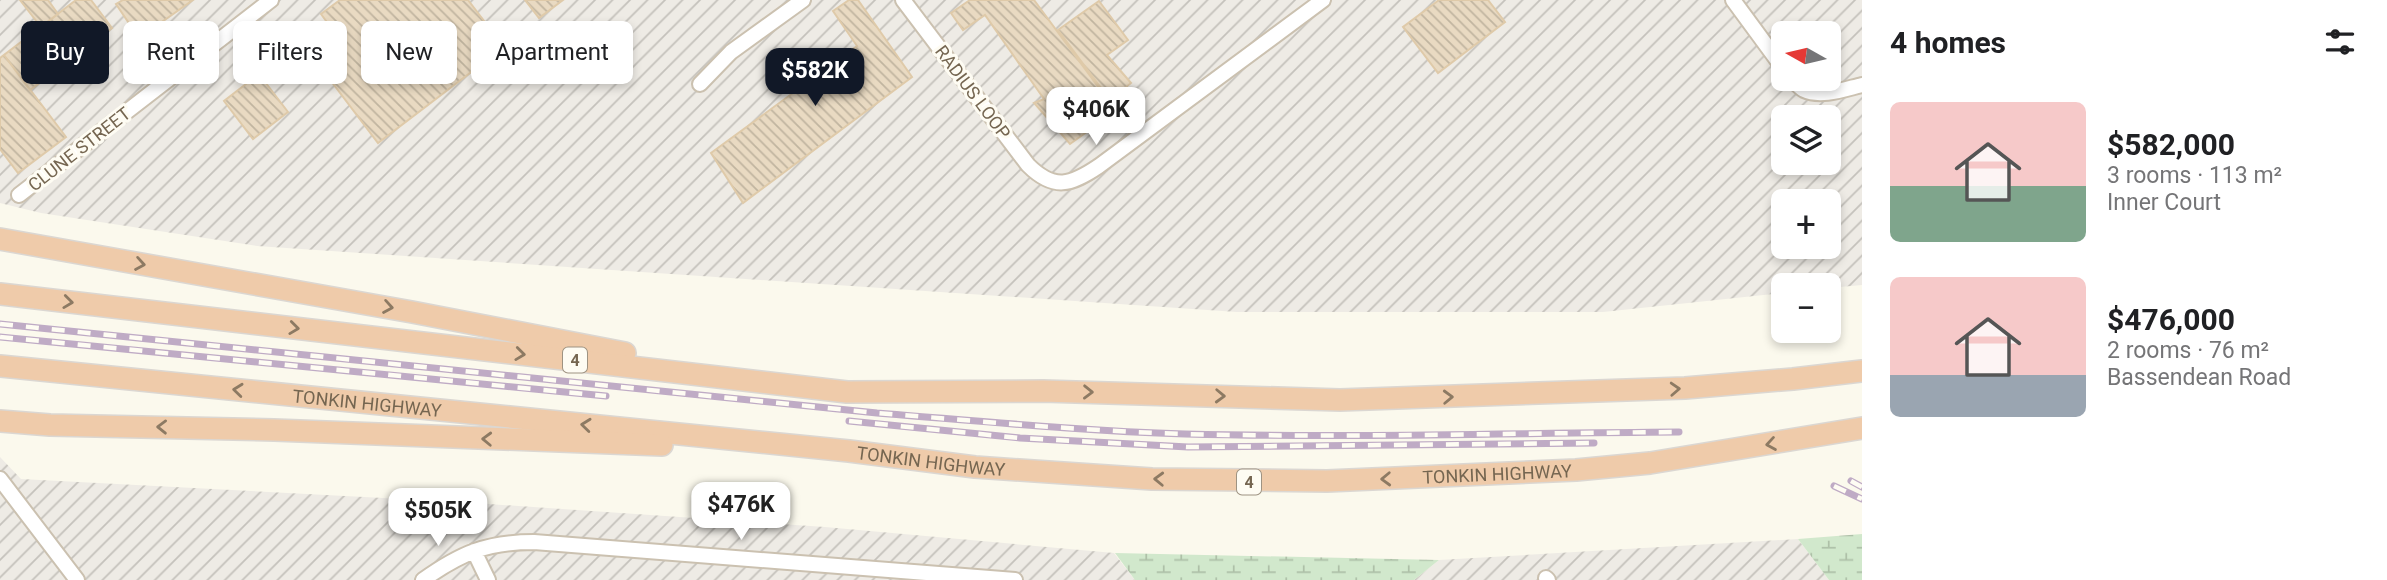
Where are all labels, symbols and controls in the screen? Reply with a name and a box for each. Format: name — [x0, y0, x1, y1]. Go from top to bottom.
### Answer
chip: Buy — [21, 21, 109, 84]
chip: Rent — [123, 21, 219, 84]
chip: Filters — [233, 21, 347, 84]
chip: New — [361, 21, 457, 84]
chip: Apartment — [471, 21, 633, 84]
north arrow — [1771, 21, 1841, 91]
map controls — [1771, 21, 1841, 343]
icon: filters — [2321, 23, 2359, 61]
text: 4 homes — [1890, 25, 2006, 60]
street label: RADIUS LOOP — [931, 41, 1015, 143]
pin: $582K — [766, 48, 864, 108]
text: $582K — [781, 57, 849, 84]
pin: $406K — [1047, 88, 1145, 147]
text: $406K — [1062, 96, 1130, 123]
street label: CLUNE STREET — [24, 102, 135, 195]
button: layers — [1771, 105, 1841, 175]
text: $582,000 — [2107, 127, 2235, 162]
icon: home — [1946, 130, 2030, 214]
text: 3 rooms · 113 m² — [2107, 162, 2282, 189]
button: + — [1771, 189, 1841, 259]
text: Inner Court — [2107, 189, 2221, 216]
one-way arrow — [134, 256, 146, 271]
button: − — [1771, 273, 1841, 343]
one-way arrow — [62, 294, 74, 309]
one-way arrow — [382, 299, 394, 314]
text: $476,000 — [2107, 302, 2235, 337]
icon: home — [1946, 305, 2030, 389]
one-way arrow — [288, 320, 300, 335]
text: 2 rooms · 76 m² — [2107, 337, 2269, 364]
one-way arrow — [515, 346, 526, 361]
road number: 4 — [563, 348, 587, 372]
text: Bassendean Road — [2107, 364, 2291, 391]
one-way arrow — [1670, 381, 1681, 396]
one-way arrow — [232, 383, 243, 398]
one-way arrow — [1083, 384, 1094, 399]
street label: TONKIN HIGHWAY — [292, 385, 443, 421]
one-way arrow — [1215, 388, 1226, 403]
one-way arrow — [1442, 390, 1453, 405]
one-way arrow — [580, 418, 591, 433]
one-way arrow — [156, 419, 167, 435]
one-way arrow — [481, 431, 492, 446]
one-way arrow — [1765, 436, 1777, 451]
street label: TONKIN HIGHWAY — [856, 442, 1006, 480]
street label: TONKIN HIGHWAY — [1422, 460, 1572, 487]
road number: 4 — [1237, 470, 1261, 495]
one-way arrow — [1153, 471, 1164, 486]
one-way arrow — [1380, 471, 1391, 486]
pin: $476K — [692, 482, 790, 542]
pin: $505K — [389, 489, 487, 548]
text: $476K — [707, 491, 775, 518]
text: $505K — [404, 497, 472, 524]

